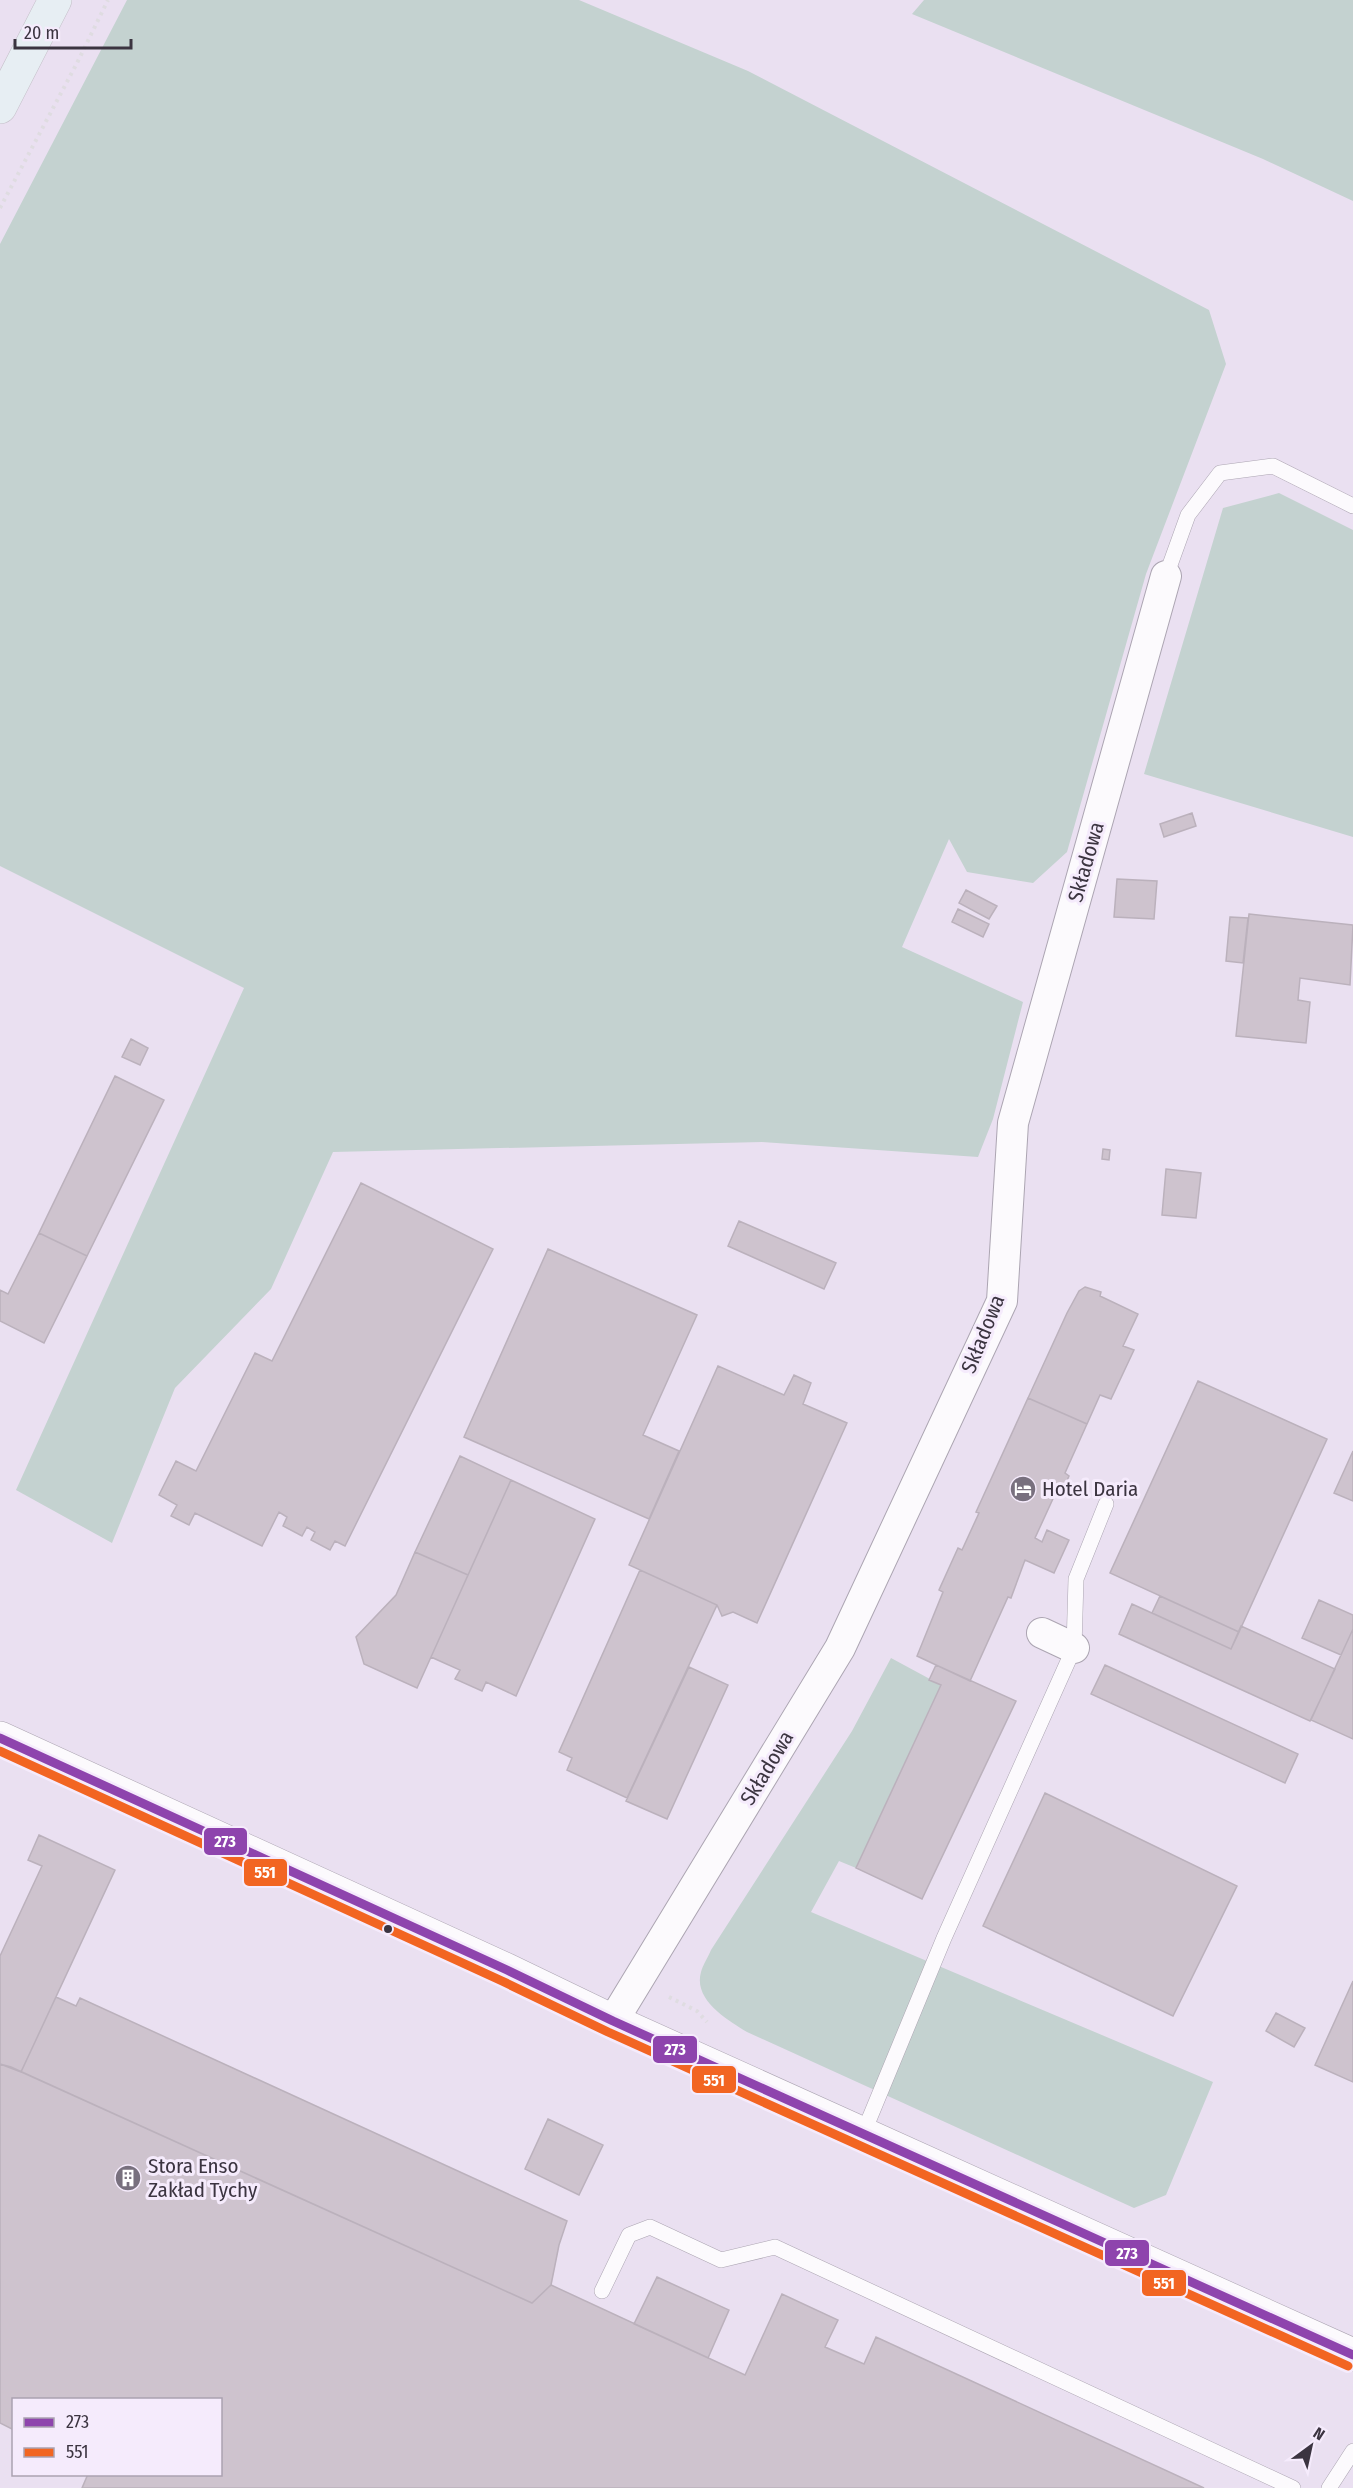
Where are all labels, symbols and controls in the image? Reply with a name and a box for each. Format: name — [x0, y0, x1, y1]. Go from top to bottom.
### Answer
scale bar — [15, 12, 130, 50]
text: 20 m — [24, 22, 59, 44]
street label: Składowa — [1062, 819, 1110, 905]
street label: Składowa — [956, 1291, 1010, 1377]
hotel icon: Hotel Daria — [1008, 1474, 1038, 1504]
place label: Hotel Daria — [1042, 1476, 1138, 1502]
street label: Składowa — [735, 1726, 799, 1810]
line badge: 273 — [203, 1827, 248, 1856]
text: 273 — [213, 1832, 236, 1851]
line badge: 551 — [243, 1858, 288, 1887]
text: 551 — [254, 1863, 276, 1882]
unlabelled marker — [382, 1923, 394, 1935]
line badge: 273 — [652, 2035, 698, 2064]
text: 273 — [663, 2040, 686, 2059]
line badge: 551 — [691, 2065, 737, 2094]
text: 551 — [703, 2071, 725, 2090]
place label: Stora Enso Zakład Tychy — [148, 2153, 258, 2203]
building icon: Stora Enso Zakład Tychy — [113, 2163, 143, 2193]
line badge: 273 — [1104, 2239, 1150, 2267]
text: 273 — [1115, 2244, 1138, 2263]
line badge: 551 — [1141, 2269, 1187, 2297]
text: 551 — [1153, 2274, 1175, 2293]
legend — [12, 2398, 222, 2476]
text: 273 — [66, 2411, 89, 2433]
north arrow — [1281, 2416, 1341, 2476]
text: N — [1310, 2423, 1328, 2444]
text: 551 — [66, 2441, 89, 2463]

